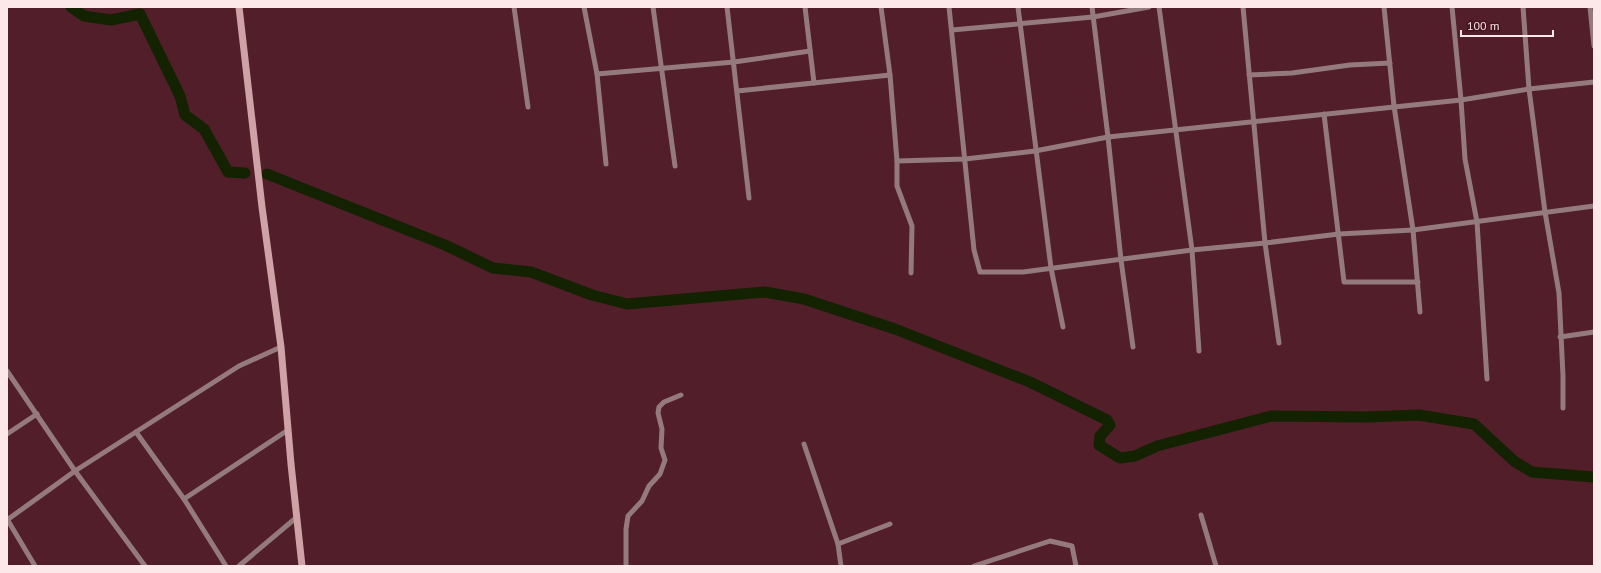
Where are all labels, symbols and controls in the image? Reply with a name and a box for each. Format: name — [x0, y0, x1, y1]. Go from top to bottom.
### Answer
scale bar — [1461, 12, 1553, 38]
text: 100 m — [1467, 18, 1500, 33]

